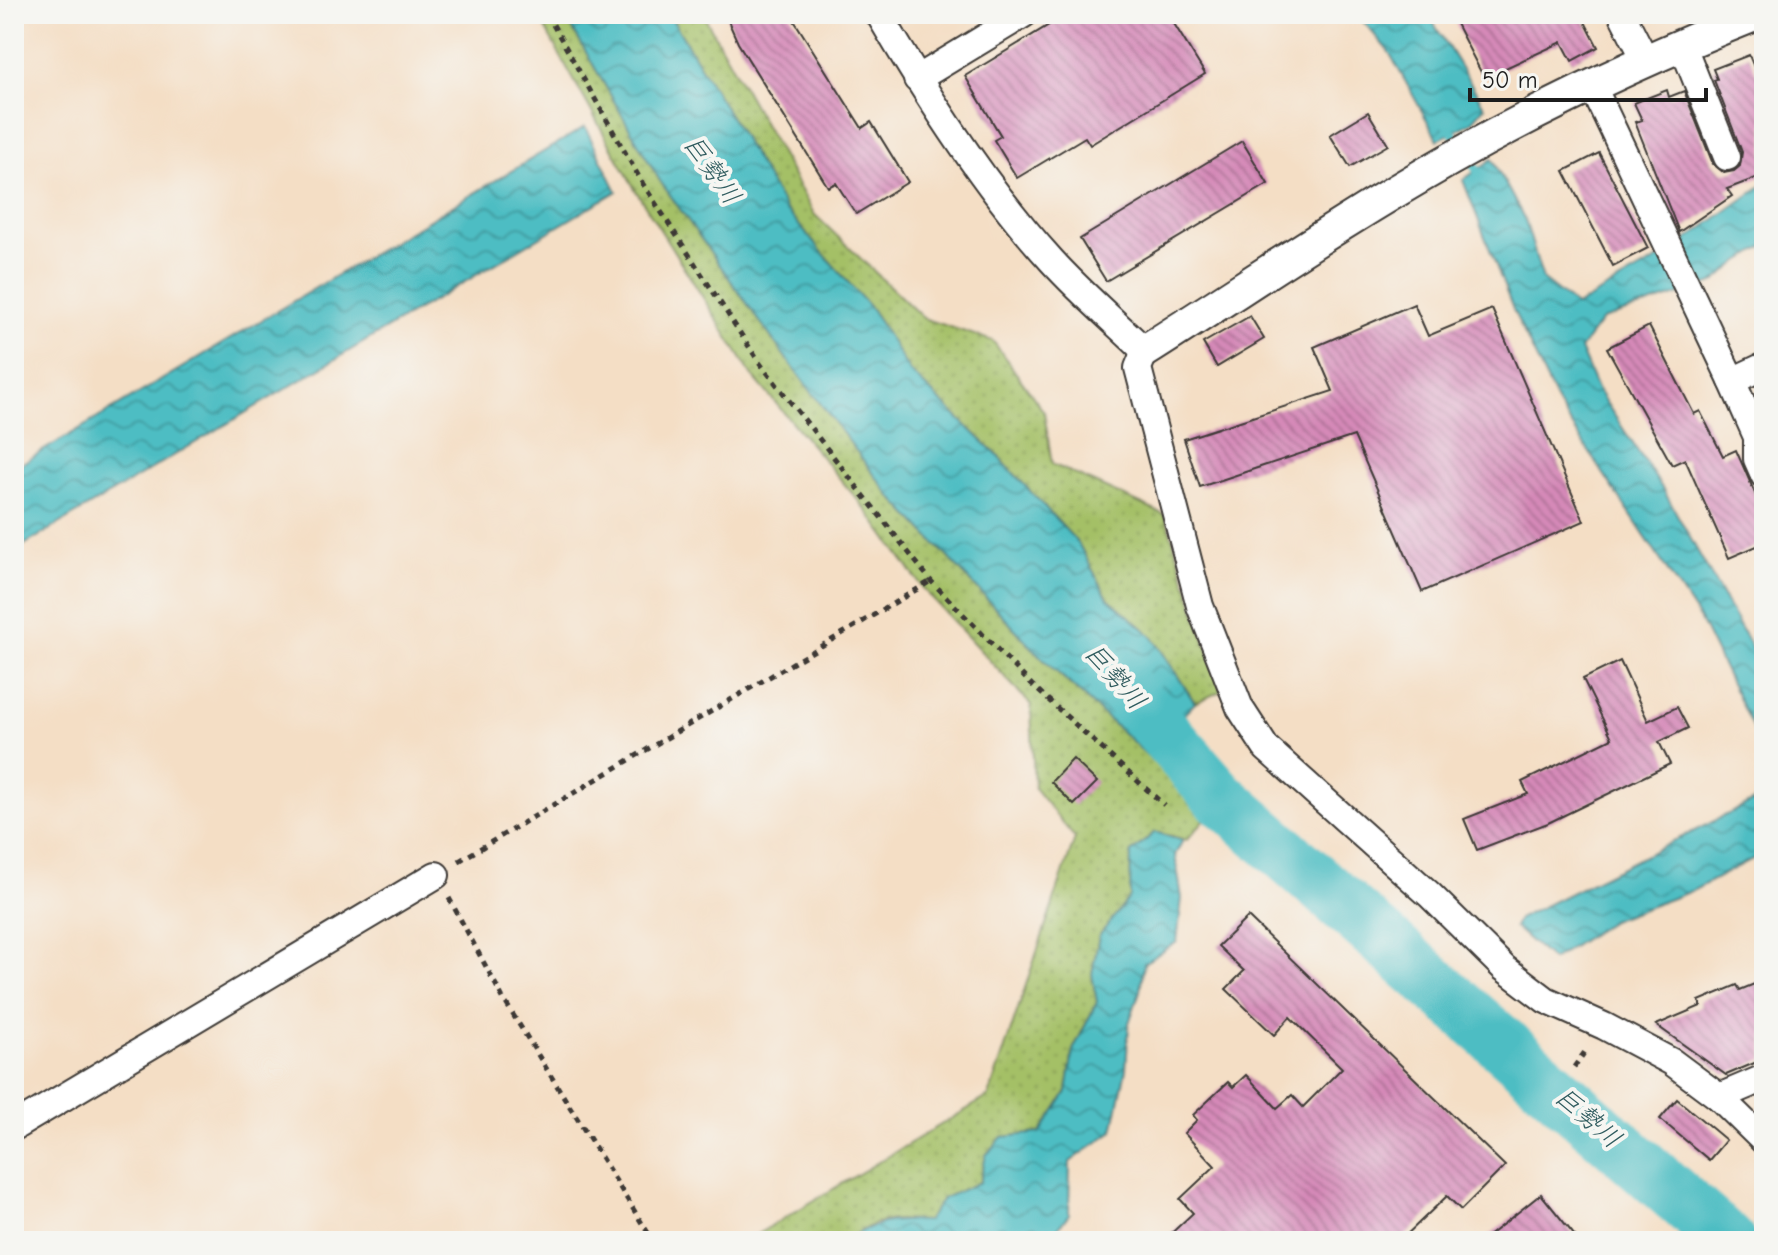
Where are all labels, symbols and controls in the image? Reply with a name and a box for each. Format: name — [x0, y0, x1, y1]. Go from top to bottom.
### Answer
scale bar — [1470, 52, 1706, 102]
text: 50 m — [1482, 66, 1538, 94]
water label: 巨勢川 — [677, 129, 747, 211]
water label: 巨勢川 — [1078, 638, 1152, 716]
water label: 巨勢川 — [1549, 1081, 1627, 1155]

